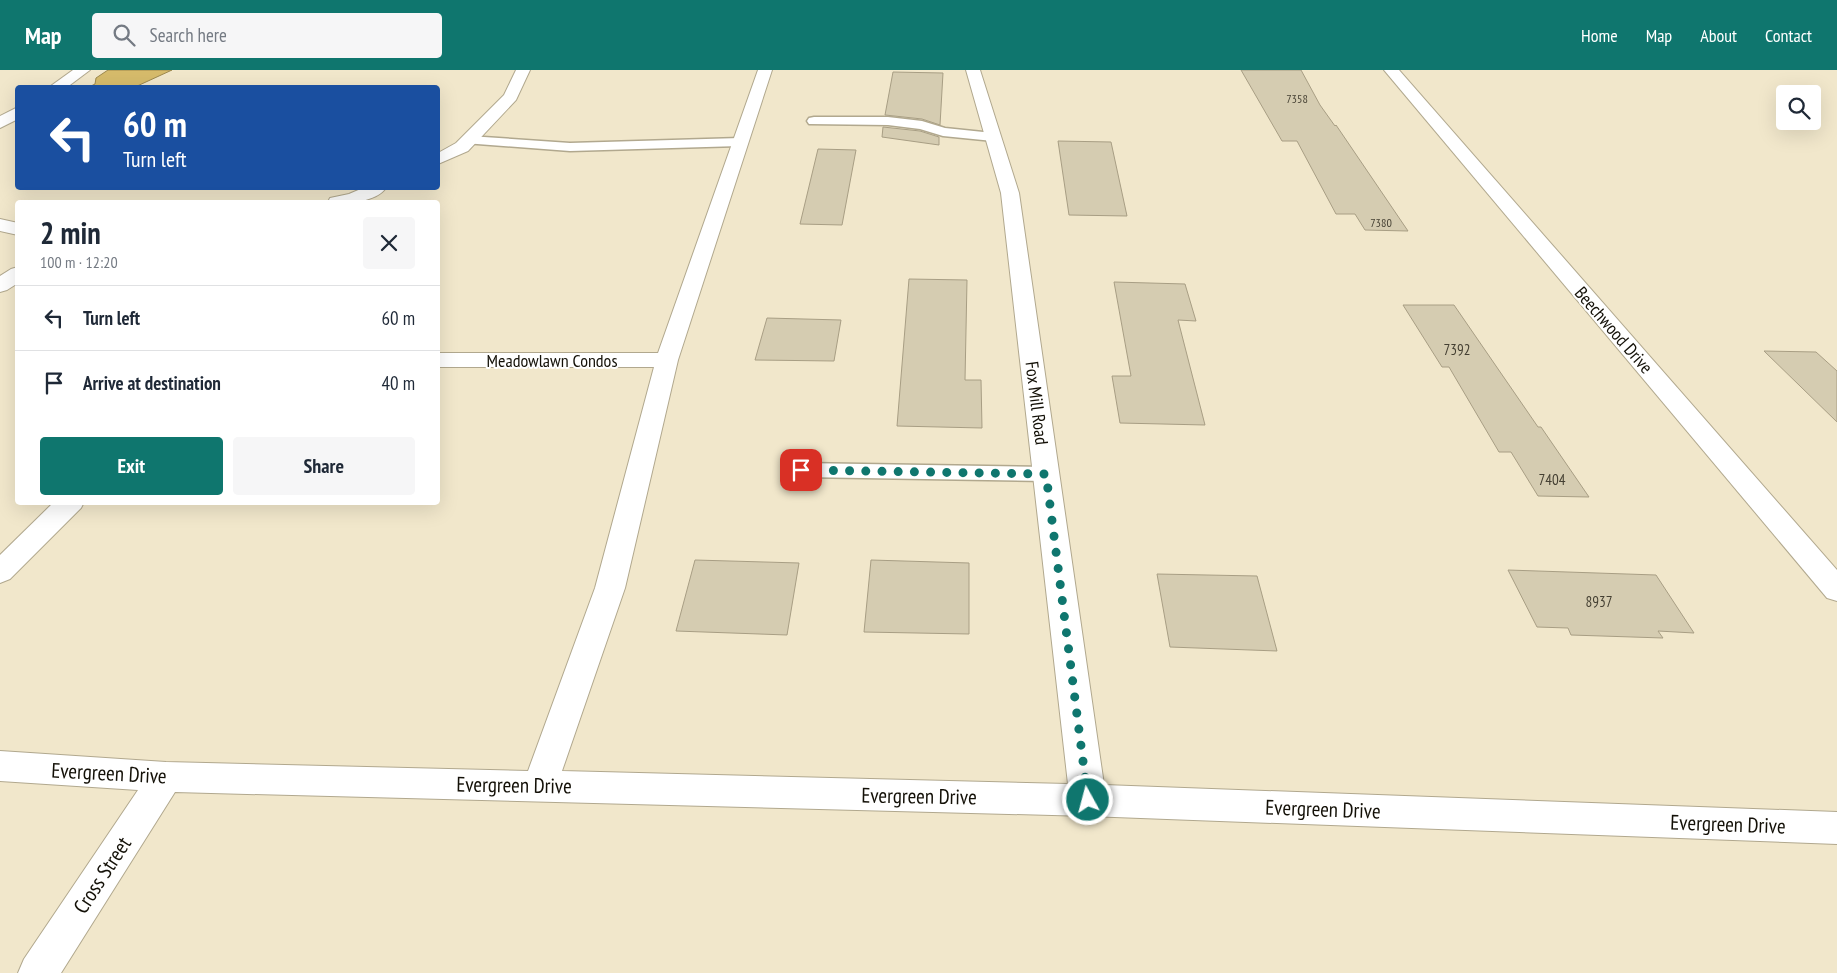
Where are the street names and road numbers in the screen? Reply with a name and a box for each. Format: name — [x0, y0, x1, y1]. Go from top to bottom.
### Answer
street label: Beechwood Drive — [1570, 282, 1658, 378]
street label: Meadowlawn Condos — [487, 349, 617, 372]
street label: Fox Mill Road — [1020, 360, 1054, 446]
street label: Evergreen Drive — [51, 756, 167, 790]
street label: Evergreen Drive — [456, 770, 572, 800]
street label: Evergreen Drive — [861, 781, 977, 811]
street label: Evergreen Drive — [1265, 793, 1381, 825]
street label: Evergreen Drive — [1670, 808, 1786, 840]
street label: Cross Street — [67, 831, 137, 919]

